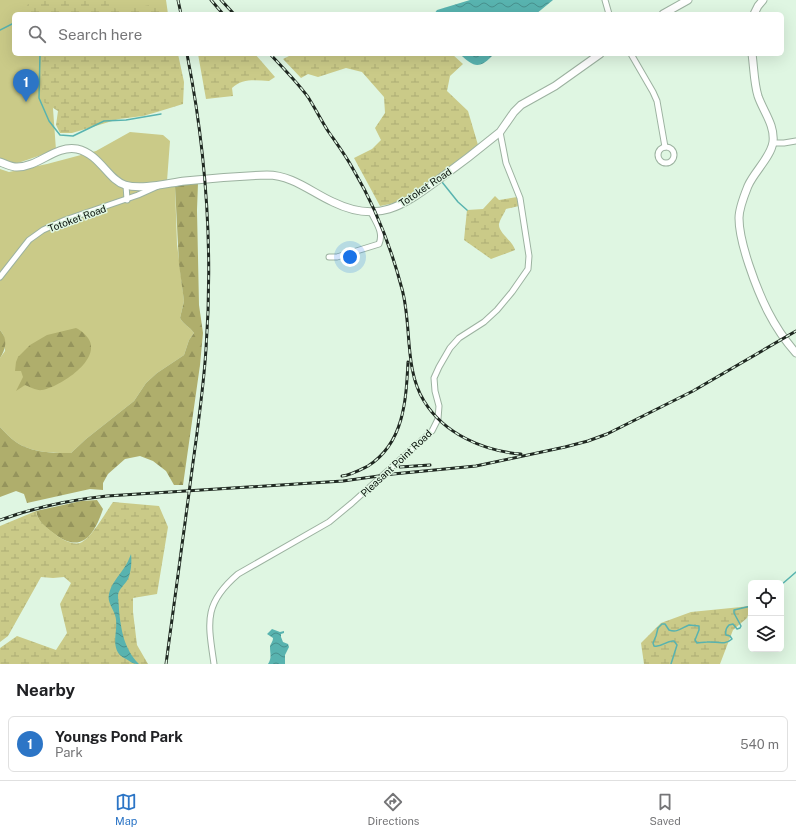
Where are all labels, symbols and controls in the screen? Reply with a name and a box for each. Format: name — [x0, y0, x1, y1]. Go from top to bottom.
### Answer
search box — [12, 12, 784, 56]
icon: search — [26, 23, 48, 45]
text: Search here — [58, 26, 142, 43]
pin: 1 — [13, 69, 39, 102]
street label: Totoket Road — [396, 165, 454, 209]
street label: Totoket Road — [46, 202, 108, 234]
your location — [340, 247, 360, 267]
street label: Pleasant Point Road — [358, 427, 434, 499]
map controls — [748, 580, 784, 652]
button: locate — [748, 580, 784, 616]
button: layers — [748, 616, 784, 652]
text: Nearby — [16, 680, 75, 700]
text: Youngs Pond Park — [55, 728, 183, 745]
text: 1 — [27, 737, 33, 752]
text: 540 m — [740, 737, 779, 752]
text: Park — [55, 745, 83, 760]
tab: Map — [115, 791, 137, 827]
tab: Directions — [368, 791, 419, 827]
tab: Saved — [649, 791, 681, 827]

